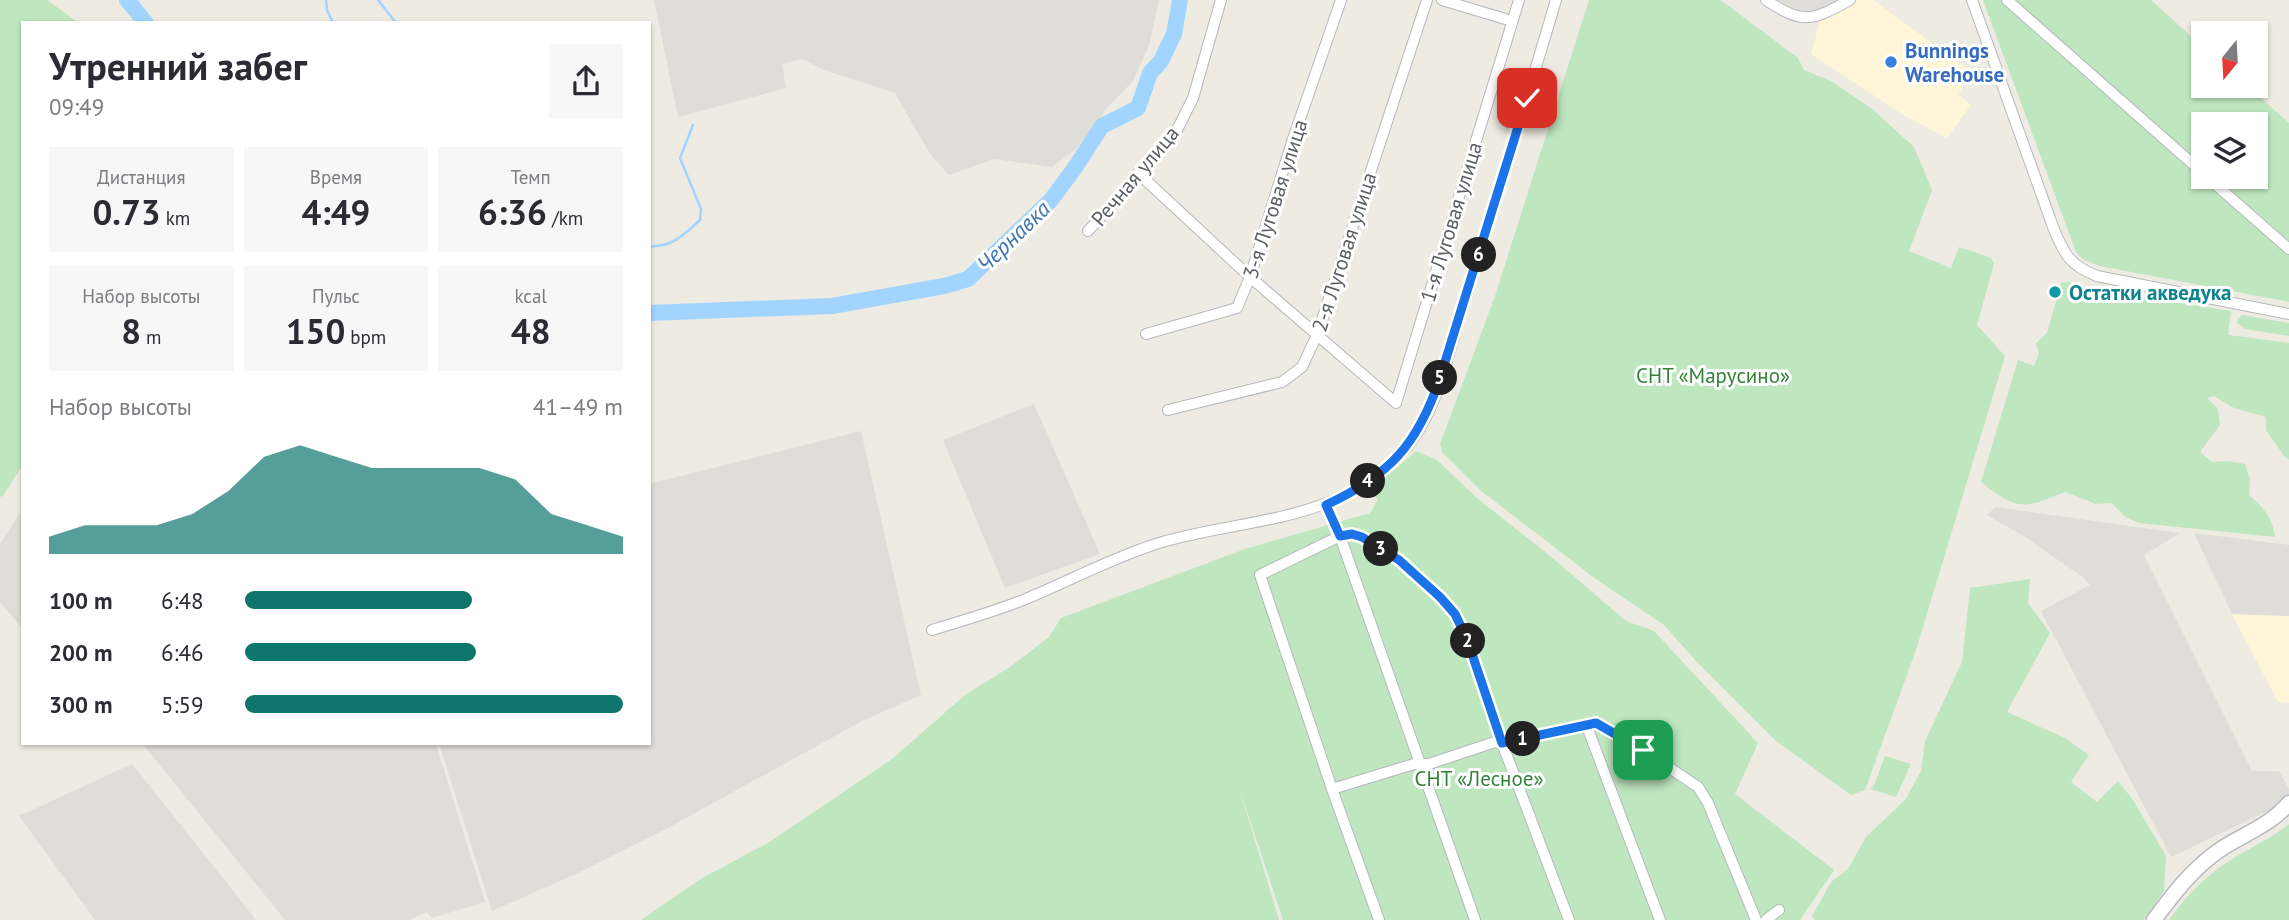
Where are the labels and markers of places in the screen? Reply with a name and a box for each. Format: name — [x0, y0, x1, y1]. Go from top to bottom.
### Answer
place label: Bunnings Warehouse — [1905, 37, 2004, 88]
marker: Bunnings Warehouse — [1883, 54, 1899, 70]
pin — [1497, 68, 1557, 128]
pin: 6 — [1462, 238, 1496, 272]
place label: Остатки акведука — [2069, 279, 2231, 306]
marker: Остатки акведука — [2047, 284, 2063, 300]
pin: 5 — [1422, 360, 1458, 396]
pin: 4 — [1350, 463, 1386, 498]
pin: 3 — [1364, 532, 1398, 566]
pin: 2 — [1450, 624, 1486, 658]
pin — [1613, 720, 1673, 780]
pin: 1 — [1506, 722, 1540, 756]

